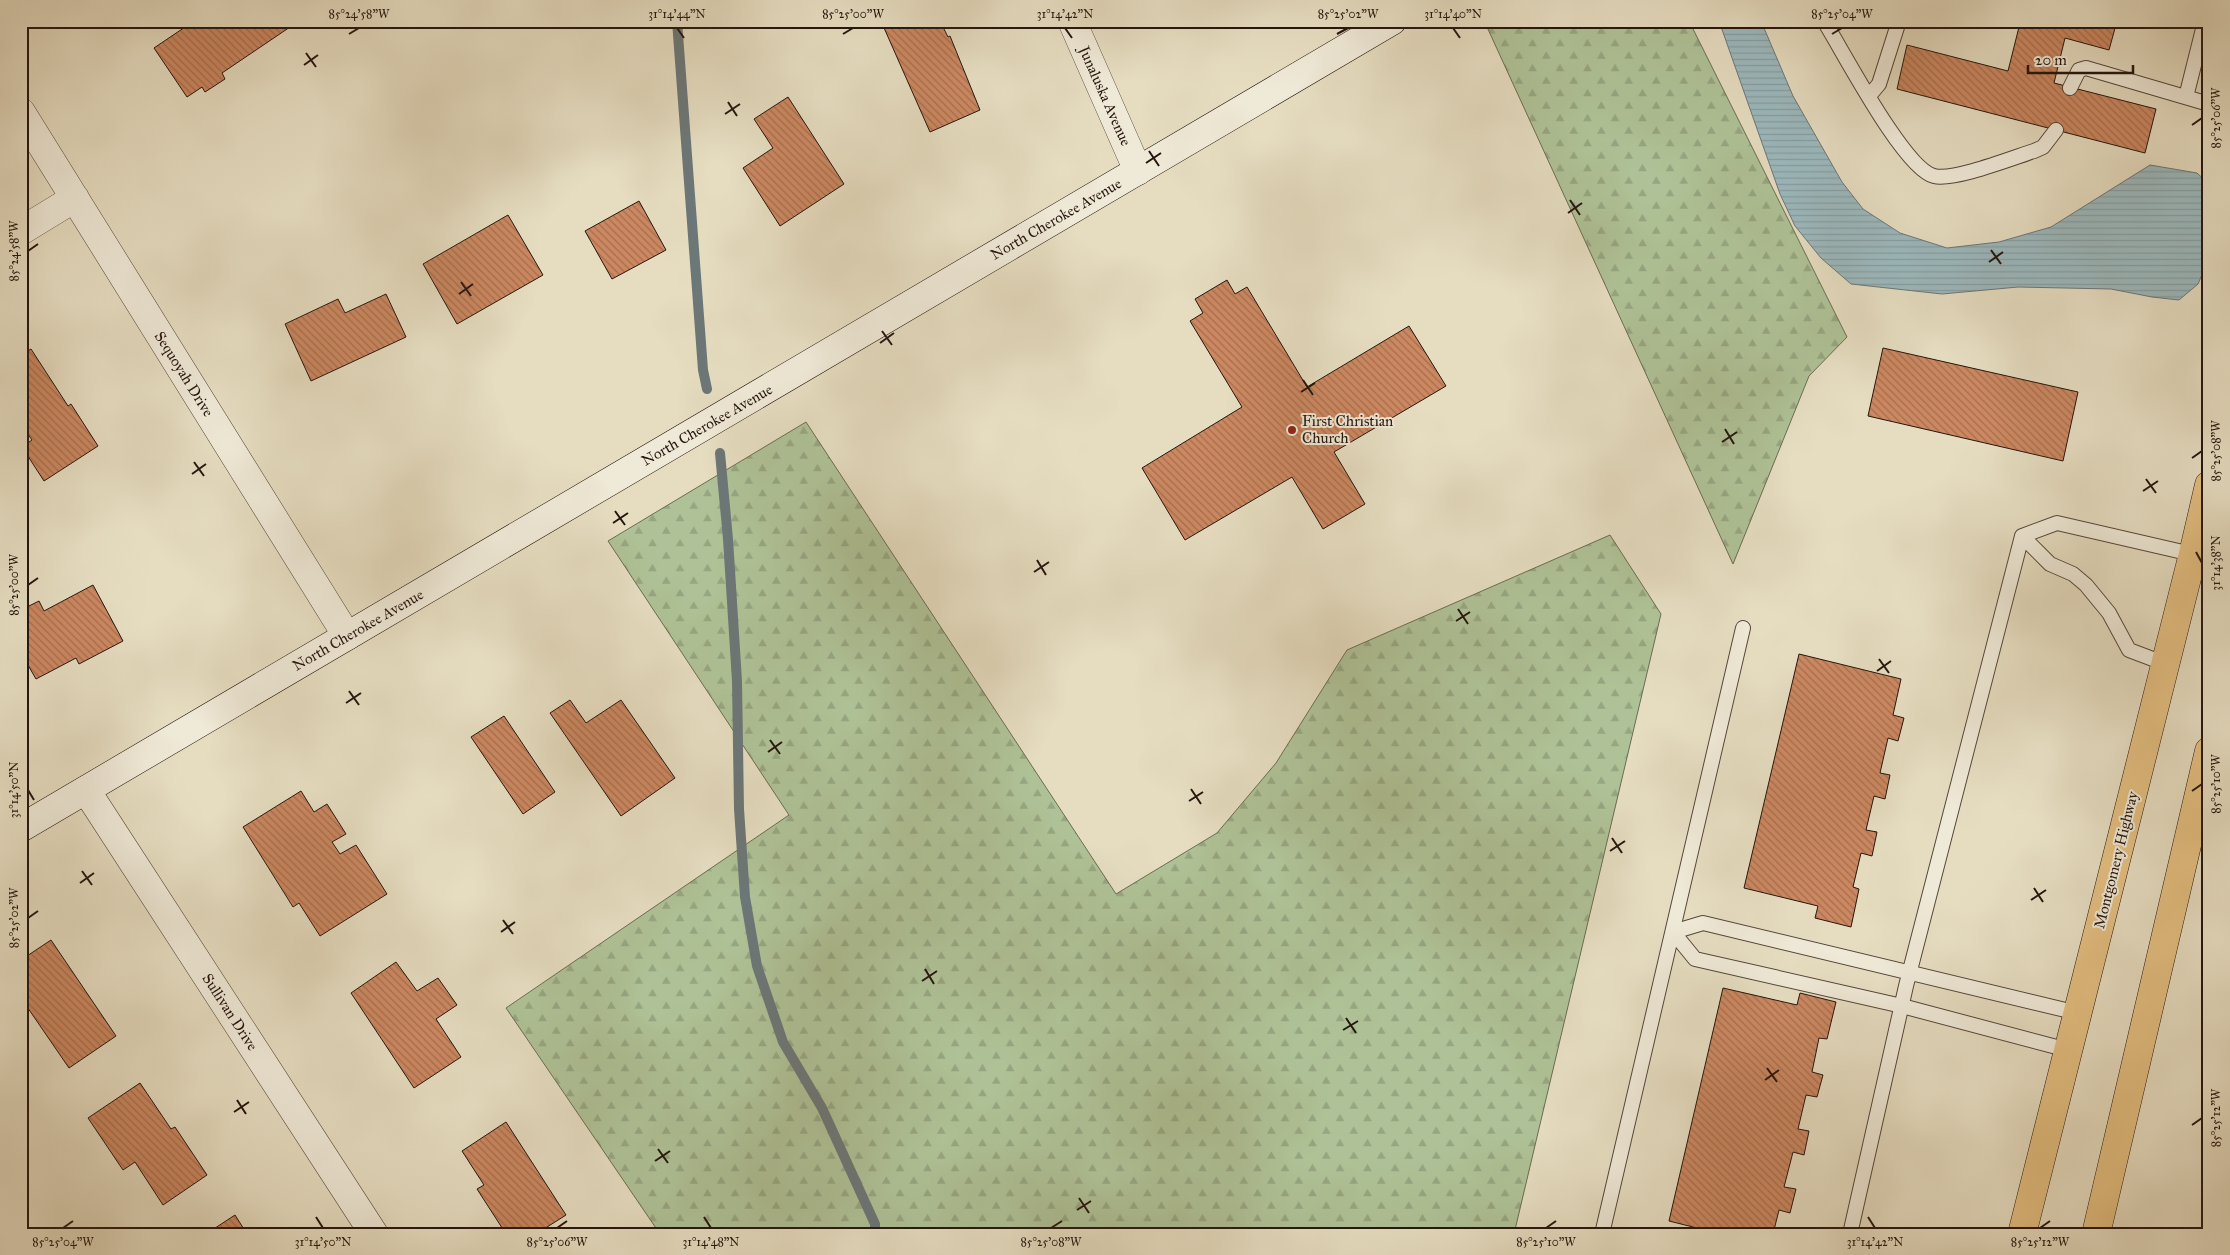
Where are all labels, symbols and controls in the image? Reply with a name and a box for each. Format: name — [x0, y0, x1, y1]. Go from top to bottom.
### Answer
text: 85°24'58"W — [329, 7, 390, 21]
text: 31°14'44"N — [648, 7, 706, 21]
text: 85°25'00"W — [822, 7, 884, 21]
text: 31°14'42"N — [1037, 7, 1093, 21]
text: 85°25'02"W — [1318, 7, 1379, 21]
text: 31°14'40"N — [1424, 7, 1482, 21]
text: 85°25'04"W — [1811, 7, 1873, 21]
street label: Junaluska Avenue — [1073, 42, 1135, 149]
scale bar — [2028, 42, 2132, 74]
text: 20 m — [2035, 51, 2067, 69]
text: 85°25'06"W — [2209, 87, 2223, 148]
street label: North Cherokee Avenue — [987, 174, 1125, 264]
text: 85°24'58"W — [7, 220, 21, 281]
street label: Sequoyah Drive — [150, 328, 217, 420]
street label: North Cherokee Avenue — [638, 380, 776, 470]
place label: First Christian Church — [1302, 412, 1393, 447]
text: 85°25'08"W — [2209, 420, 2223, 482]
marker: First Christian Church — [1286, 424, 1298, 436]
text: 31°14'38"N — [2209, 535, 2223, 591]
text: 85°25'00"W — [7, 554, 21, 616]
street label: North Cherokee Avenue — [289, 585, 427, 675]
text: 85°25'10"W — [2209, 754, 2223, 814]
text: 31°14'50"N — [7, 762, 21, 818]
street label: Montgomery Highway — [2090, 789, 2142, 931]
text: 85°25'02"W — [7, 887, 21, 948]
street label: Sullivan Drive — [198, 970, 262, 1054]
text: 85°25'12"W — [2209, 1088, 2223, 1147]
text: 85°25'04"W — [32, 1235, 94, 1249]
text: 31°14'50"N — [295, 1235, 351, 1249]
text: 85°25'06"W — [527, 1235, 588, 1249]
text: 31°14'48"N — [682, 1235, 740, 1249]
text: 85°25'08"W — [1020, 1235, 1082, 1249]
text: 85°25'10"W — [1516, 1235, 1576, 1249]
text: 31°14'42"N — [1847, 1235, 1903, 1249]
text: 85°25'12"W — [2011, 1235, 2070, 1249]

